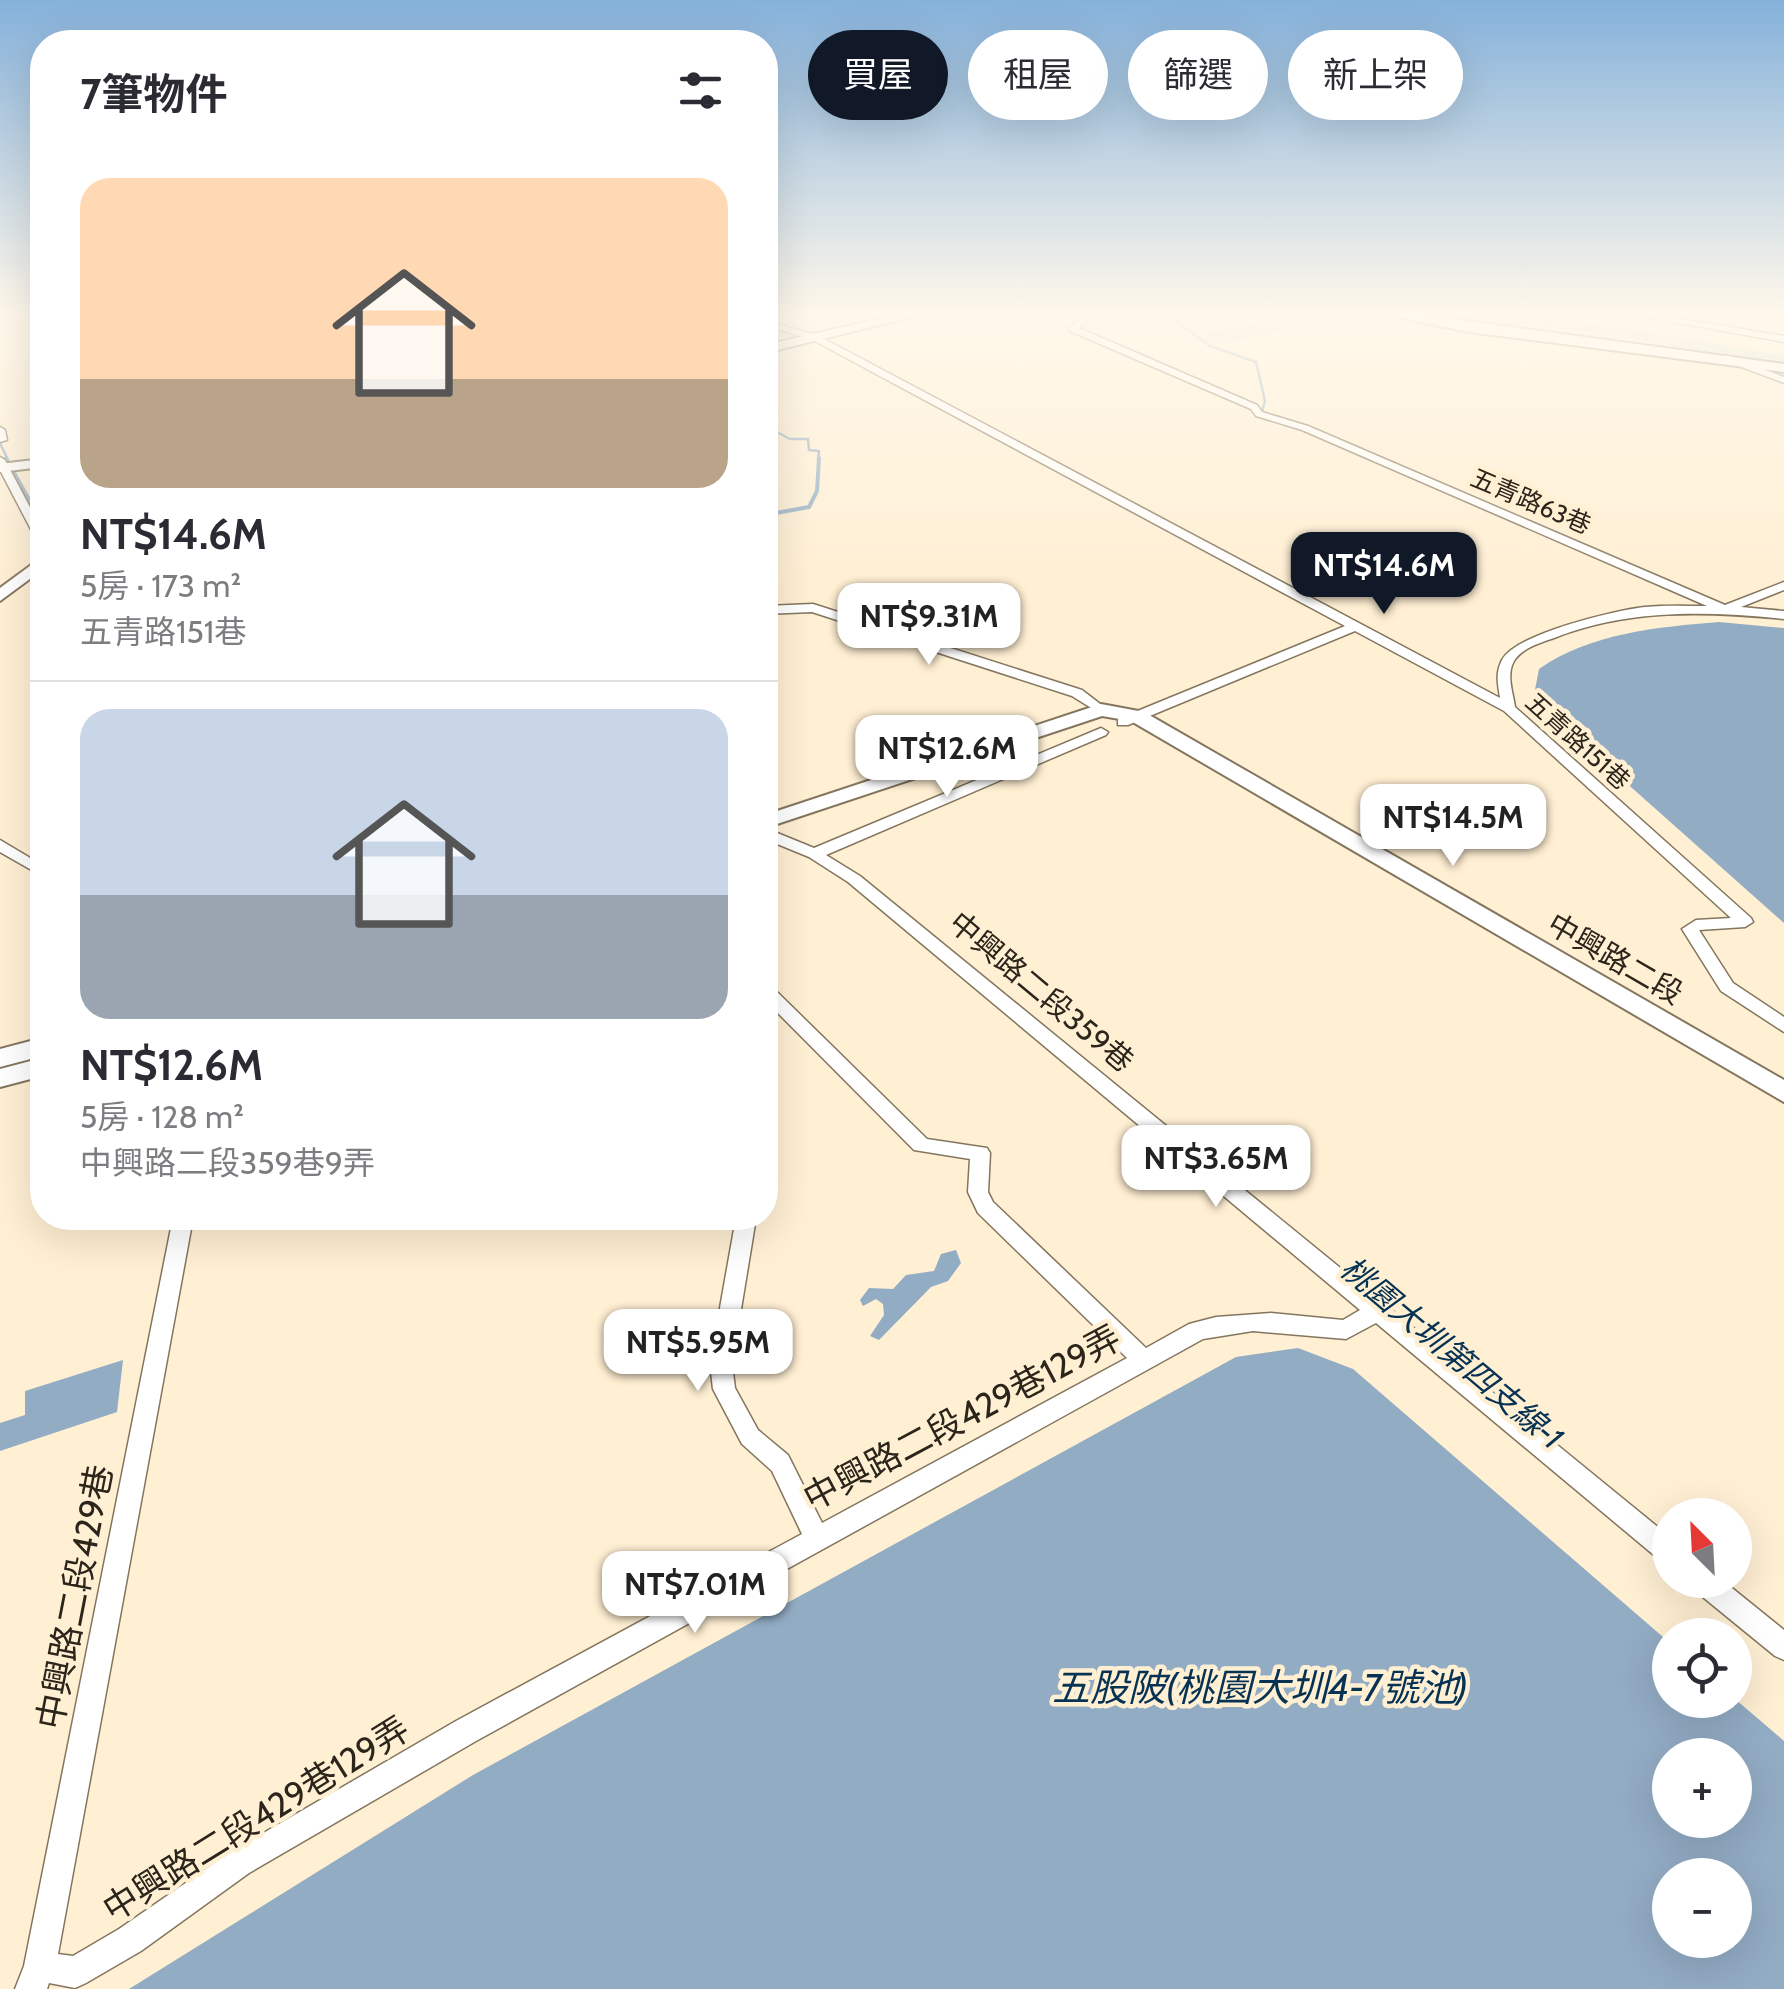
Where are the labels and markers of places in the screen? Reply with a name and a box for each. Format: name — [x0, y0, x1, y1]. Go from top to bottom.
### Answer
pin: NT$14.6M — [1281, 532, 1487, 617]
pin: NT$9.31M — [826, 583, 1032, 668]
pin: NT$12.6M — [844, 715, 1050, 800]
pin: NT$14.5M — [1350, 784, 1556, 869]
pin: NT$3.65M — [1113, 1125, 1319, 1210]
pin: NT$5.95M — [595, 1309, 801, 1394]
pin: NT$7.01M — [592, 1551, 798, 1636]

